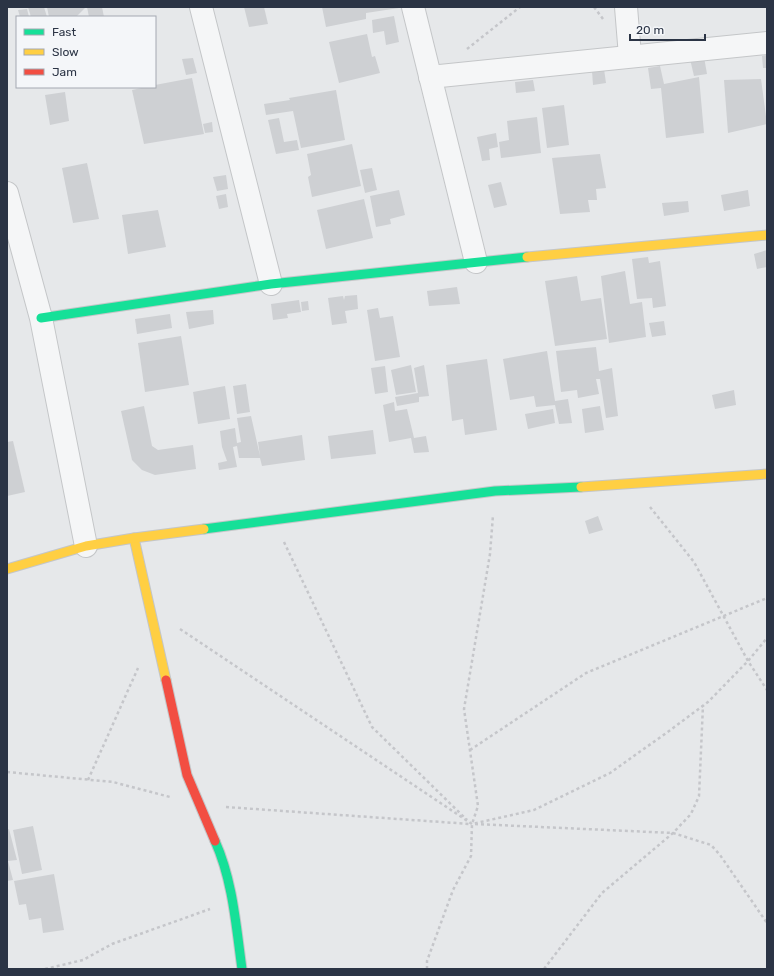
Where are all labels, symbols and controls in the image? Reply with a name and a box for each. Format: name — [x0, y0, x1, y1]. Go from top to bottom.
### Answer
legend — [16, 16, 156, 88]
scale bar — [630, 16, 705, 42]
text: 20 m — [636, 23, 664, 37]
text: Fast — [52, 25, 76, 39]
text: Slow — [52, 45, 79, 59]
text: Jam — [52, 65, 77, 79]

